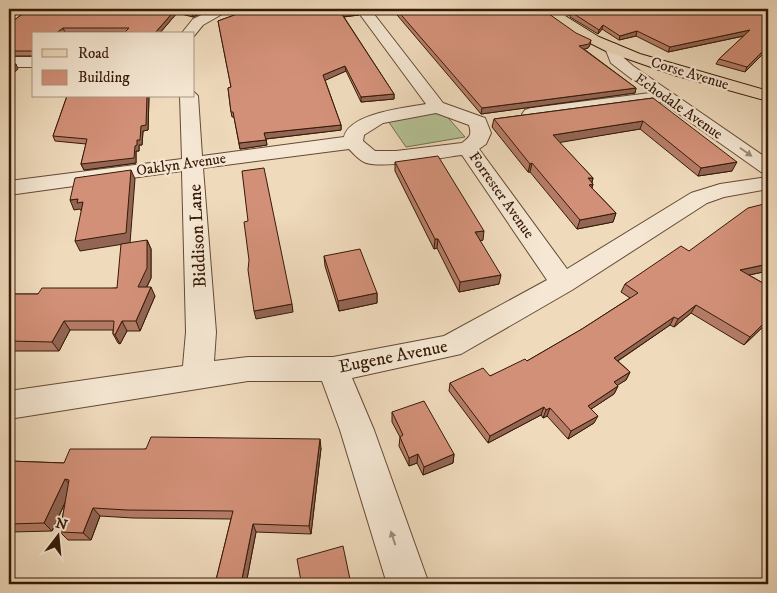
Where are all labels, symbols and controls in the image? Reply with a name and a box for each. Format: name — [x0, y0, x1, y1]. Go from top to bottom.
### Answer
legend — [32, 32, 195, 98]
text: Road — [78, 44, 110, 63]
street label: Corse Avenue — [649, 53, 731, 94]
text: Building — [78, 68, 130, 87]
street label: Echodale Avenue — [631, 69, 726, 144]
one-way arrow — [739, 147, 753, 157]
street label: Forrester Avenue — [465, 148, 538, 242]
street label: Oaklyn Avenue — [135, 149, 227, 180]
street label: Biddison Lane — [184, 183, 212, 288]
street label: Eugene Avenue — [337, 336, 449, 378]
north arrow — [32, 510, 82, 560]
text: N — [53, 514, 70, 535]
one-way arrow — [389, 530, 397, 545]

